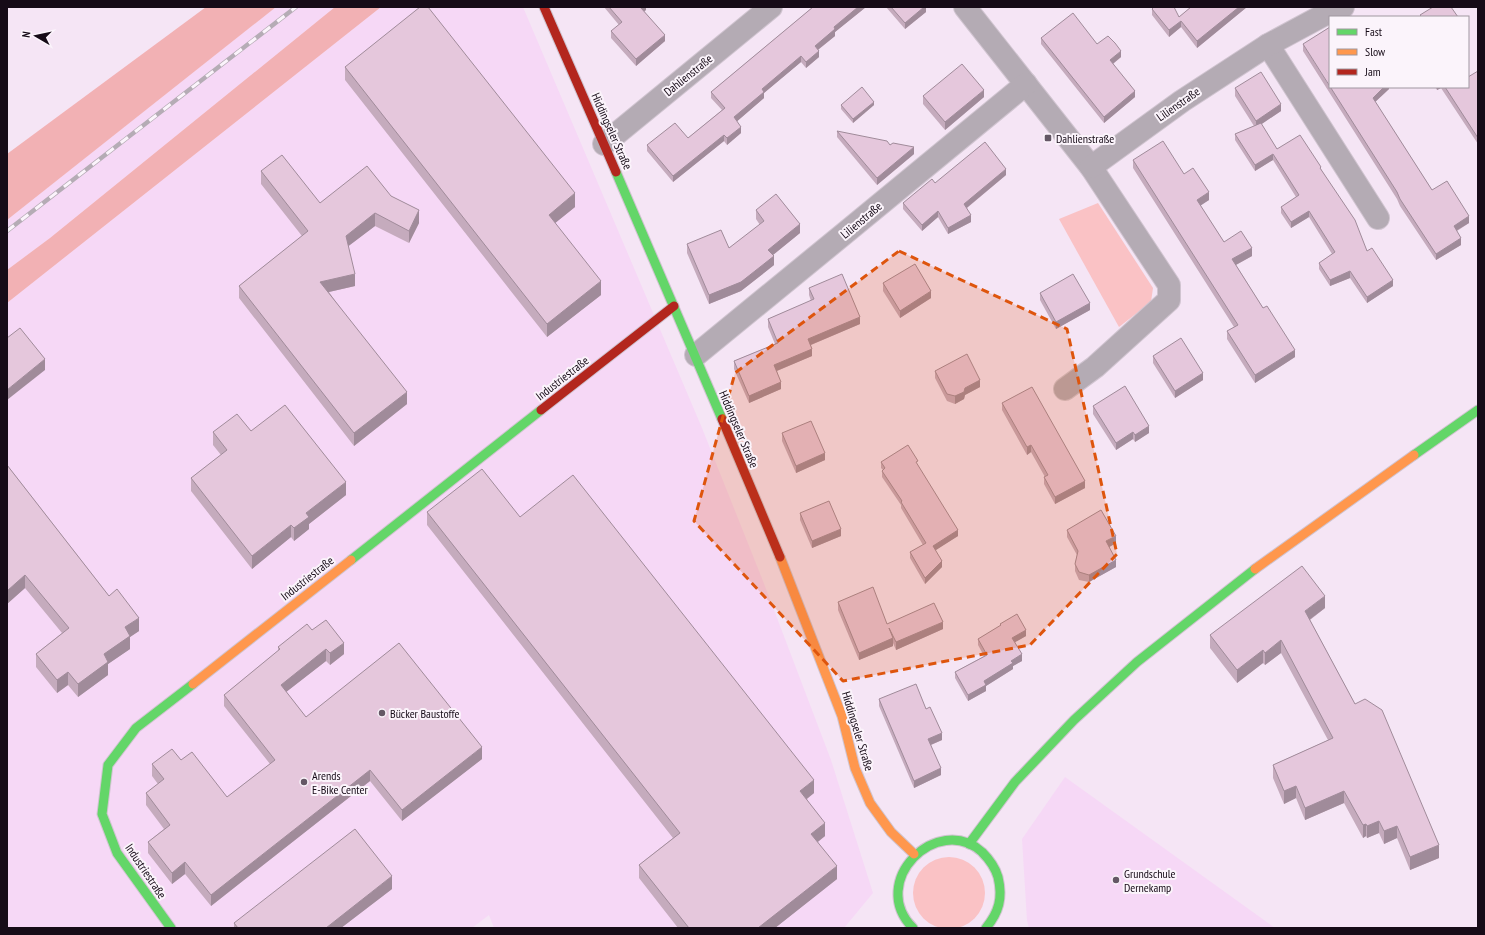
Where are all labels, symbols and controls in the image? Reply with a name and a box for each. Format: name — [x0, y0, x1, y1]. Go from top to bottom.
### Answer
north arrow — [16, 16, 56, 56]
legend — [1329, 16, 1469, 88]
text: Fast — [1365, 24, 1383, 39]
text: N — [19, 30, 34, 38]
text: Slow — [1365, 44, 1386, 59]
street label: Dahlienstraße — [661, 51, 715, 99]
text: Jam — [1364, 64, 1381, 79]
street label: Lilienstraße — [1153, 84, 1203, 124]
street label: Hiddingseler Straße — [588, 90, 636, 172]
place label: Dahlienstraße — [1056, 131, 1114, 146]
marker: Dahlienstraße — [1043, 133, 1053, 143]
street label: Lilienstraße — [837, 198, 885, 242]
street label: Industriestraße — [533, 353, 591, 403]
street label: Hiddingseler Straße — [716, 388, 762, 470]
street label: Industriestraße — [278, 553, 336, 603]
street label: Hiddingseler Straße — [839, 689, 877, 773]
place label: Bücker Baustoffe — [390, 706, 460, 721]
marker: Bücker Baustoffe — [377, 708, 387, 718]
place label: Arends E-Bike Center — [312, 768, 368, 797]
marker: Arends E-Bike Center — [299, 777, 309, 787]
street label: Industriestraße — [122, 841, 170, 901]
place label: Grundschule Dernekamp — [1124, 866, 1175, 895]
marker: Grundschule Dernekamp — [1111, 875, 1121, 885]

